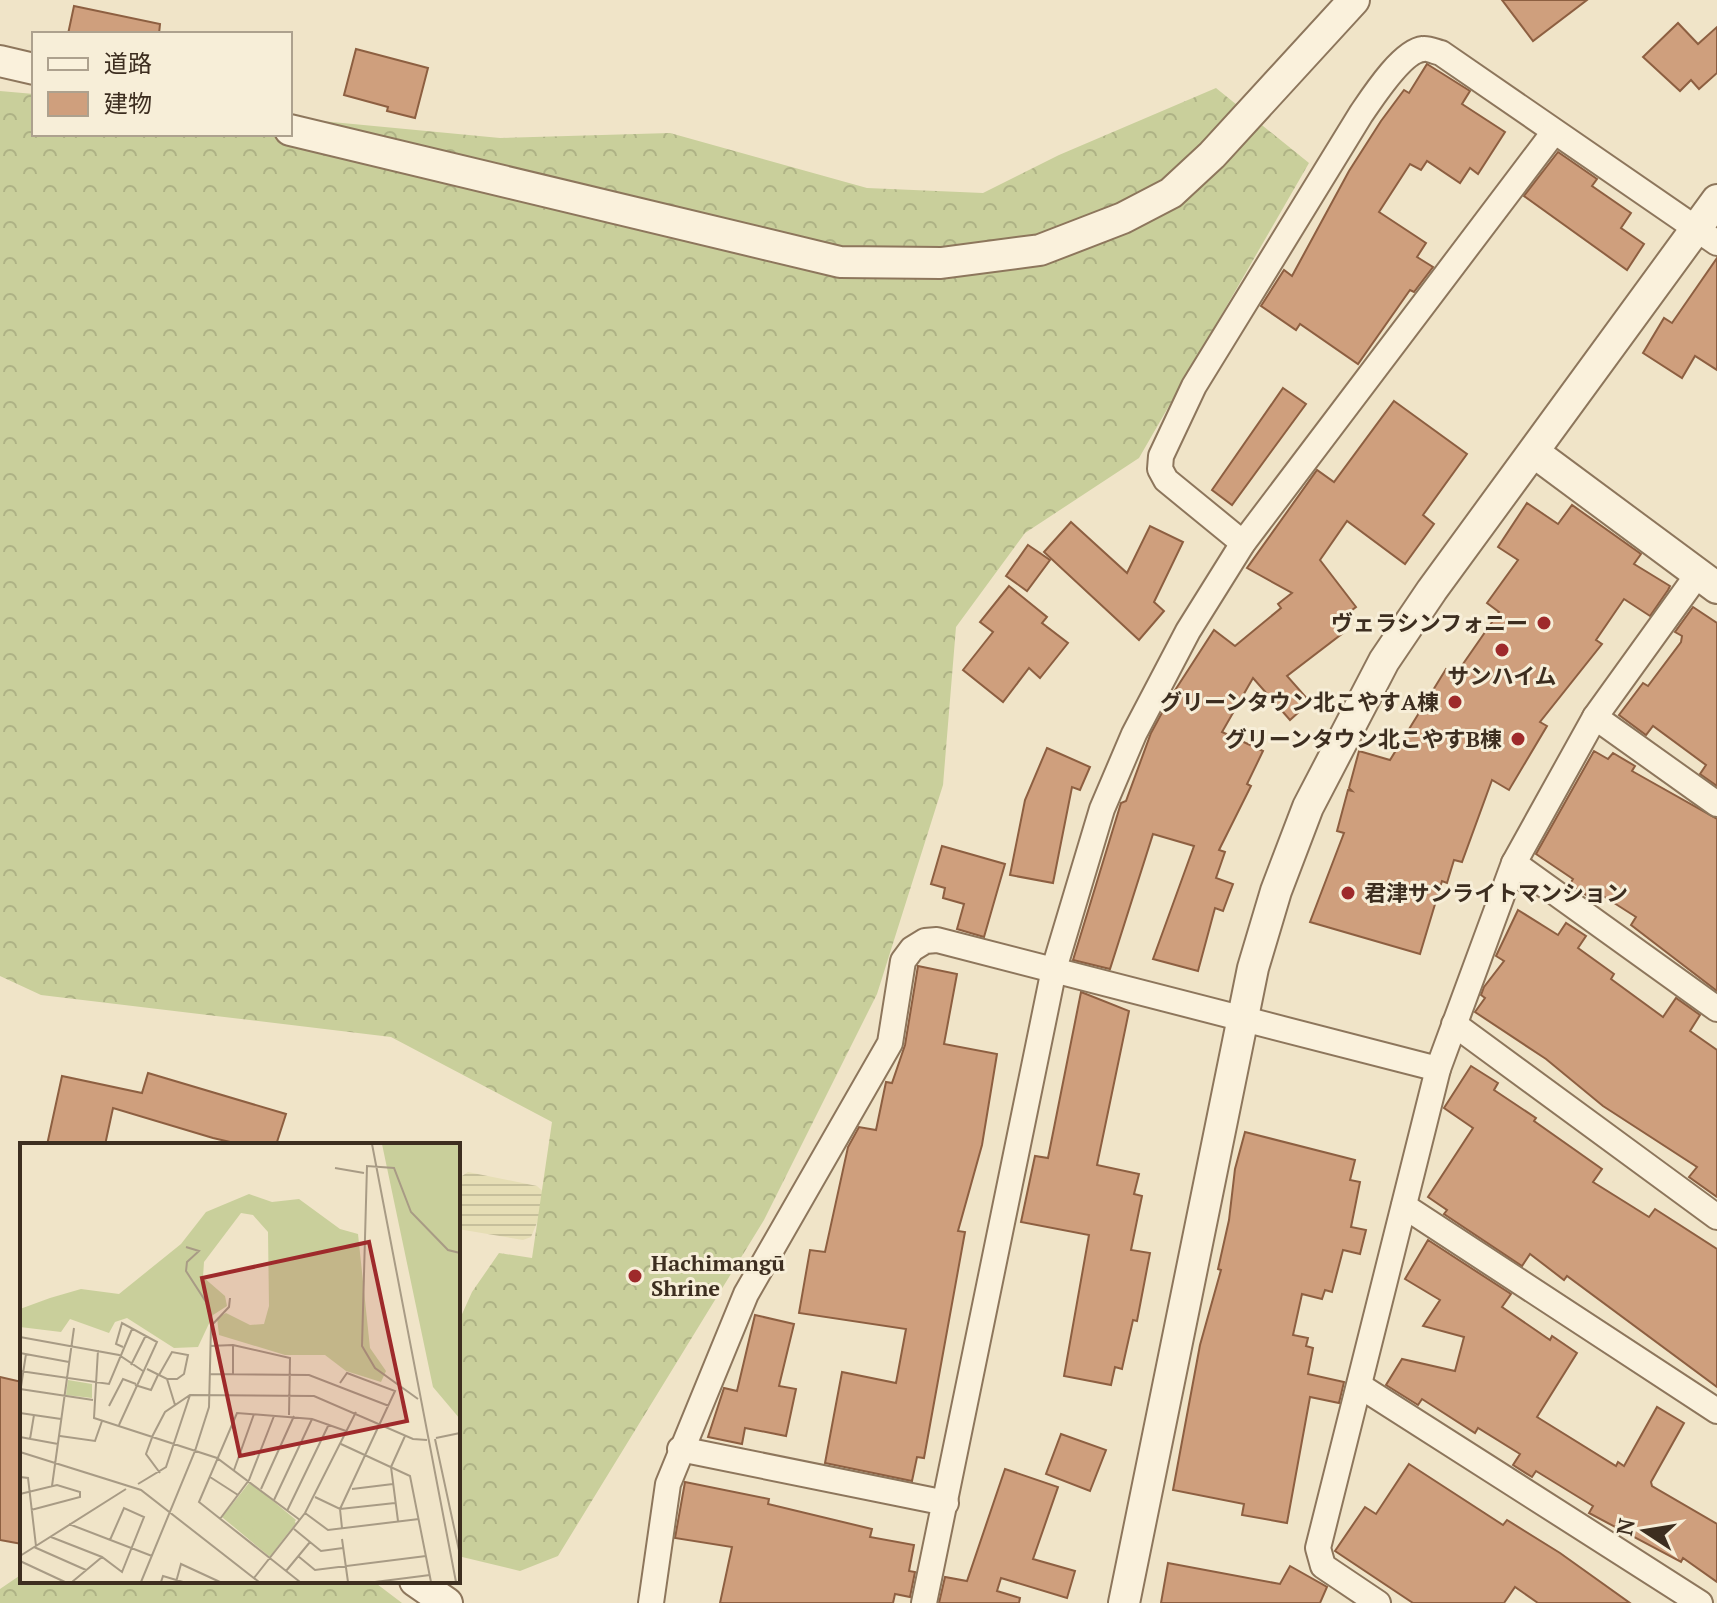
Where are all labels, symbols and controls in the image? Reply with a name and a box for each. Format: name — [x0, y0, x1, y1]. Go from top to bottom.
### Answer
legend — [32, 32, 292, 136]
text: 道路 — [104, 47, 152, 79]
text: 建物 — [104, 87, 152, 119]
place label: ヴェラシンフォニー — [1331, 608, 1528, 637]
marker: ヴェラシンフォニー — [1535, 614, 1553, 632]
marker: サンハイム — [1493, 641, 1511, 659]
place label: サンハイム — [1447, 661, 1557, 690]
place label: グリーンタウン北こやすA棟 — [1160, 687, 1439, 716]
marker: グリーンタウン北こやすA棟 — [1446, 693, 1464, 711]
place label: グリーンタウン北こやすB棟 — [1225, 724, 1502, 753]
marker: グリーンタウン北こやすB棟 — [1509, 730, 1527, 748]
place label: 君津サンライトマンション — [1364, 878, 1628, 907]
marker: 君津サンライトマンション — [1339, 884, 1357, 902]
inset map — [20, 1143, 460, 1583]
place label: Hachimangū Shrine — [651, 1248, 785, 1302]
marker: Hachimangū Shrine — [626, 1267, 644, 1285]
north arrow — [1605, 1491, 1685, 1571]
text: N — [1609, 1515, 1641, 1538]

